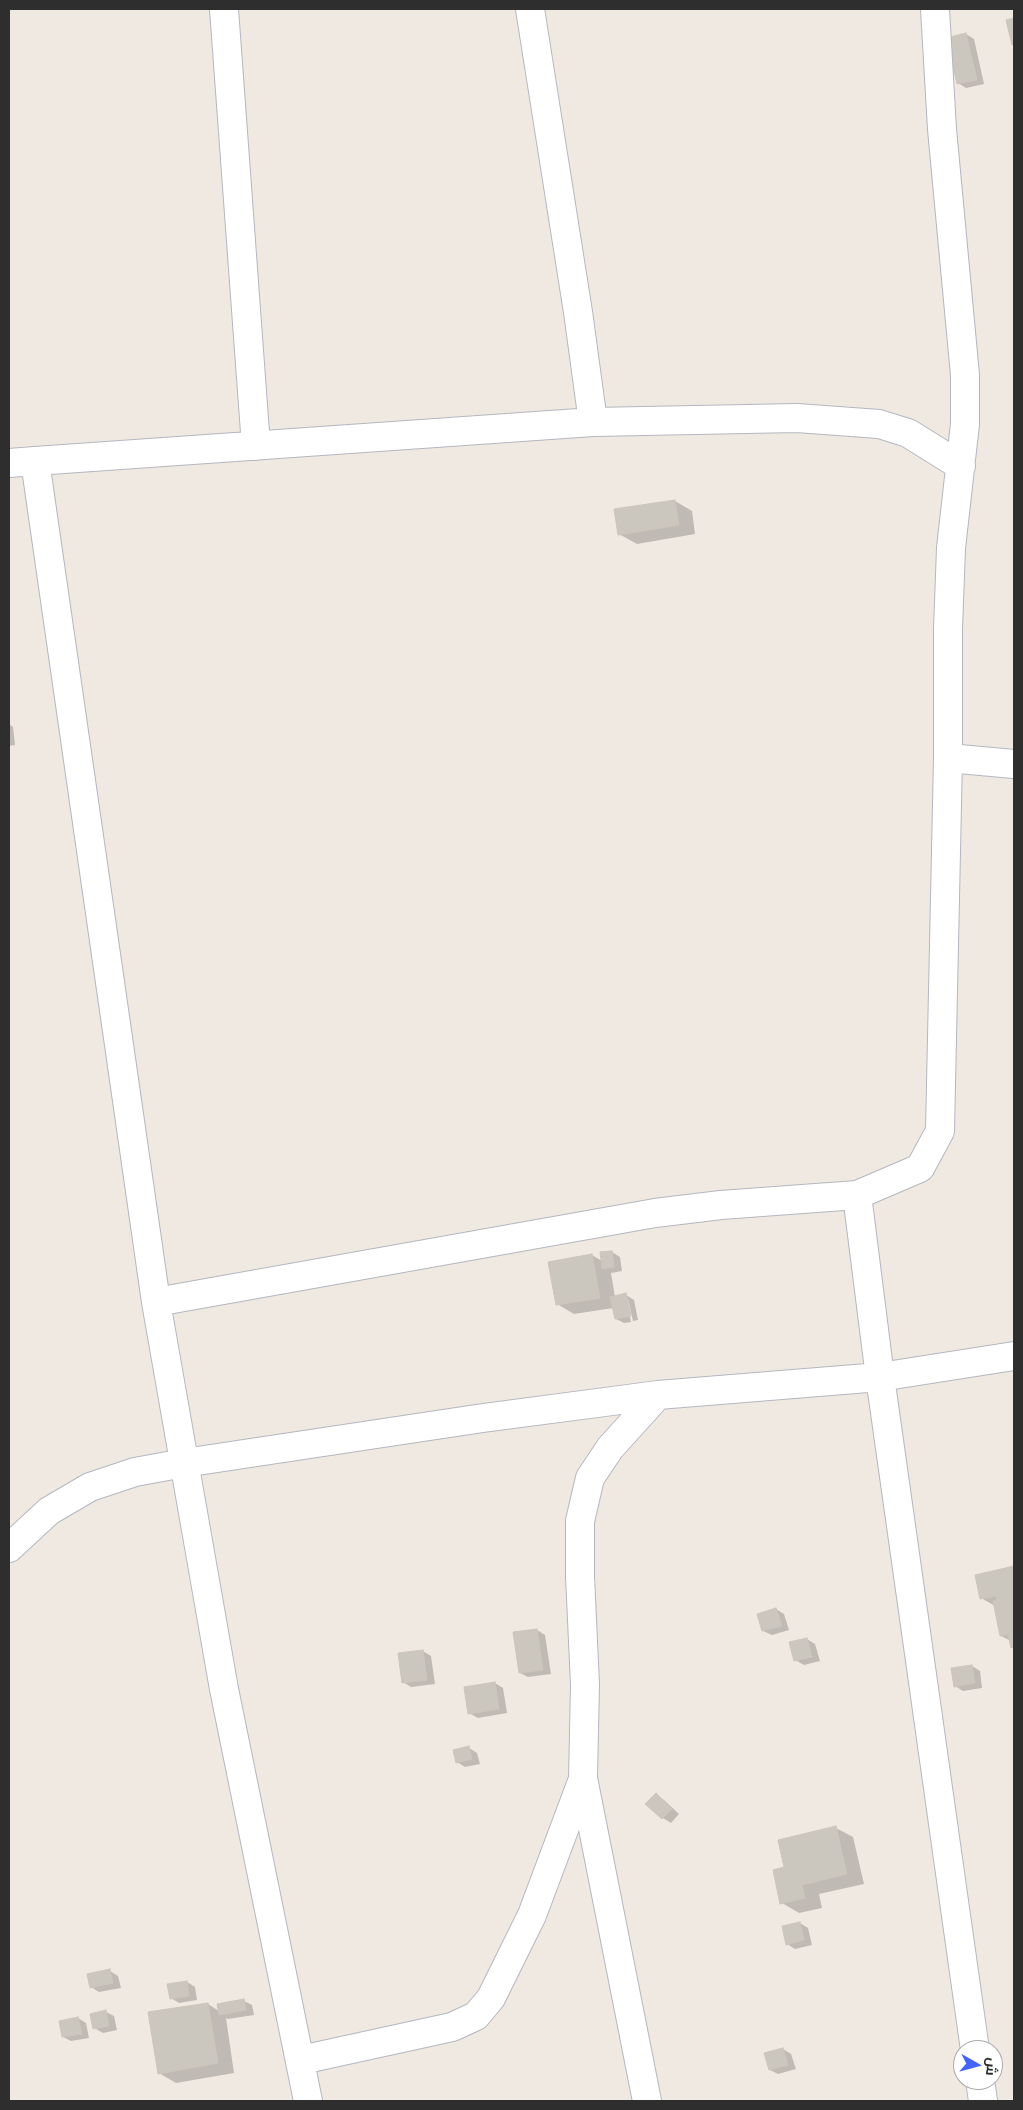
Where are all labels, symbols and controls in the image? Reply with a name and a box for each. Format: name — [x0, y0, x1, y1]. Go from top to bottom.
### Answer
north arrow — [953, 2040, 1003, 2090]
text: ش — [982, 2057, 1002, 2077]

